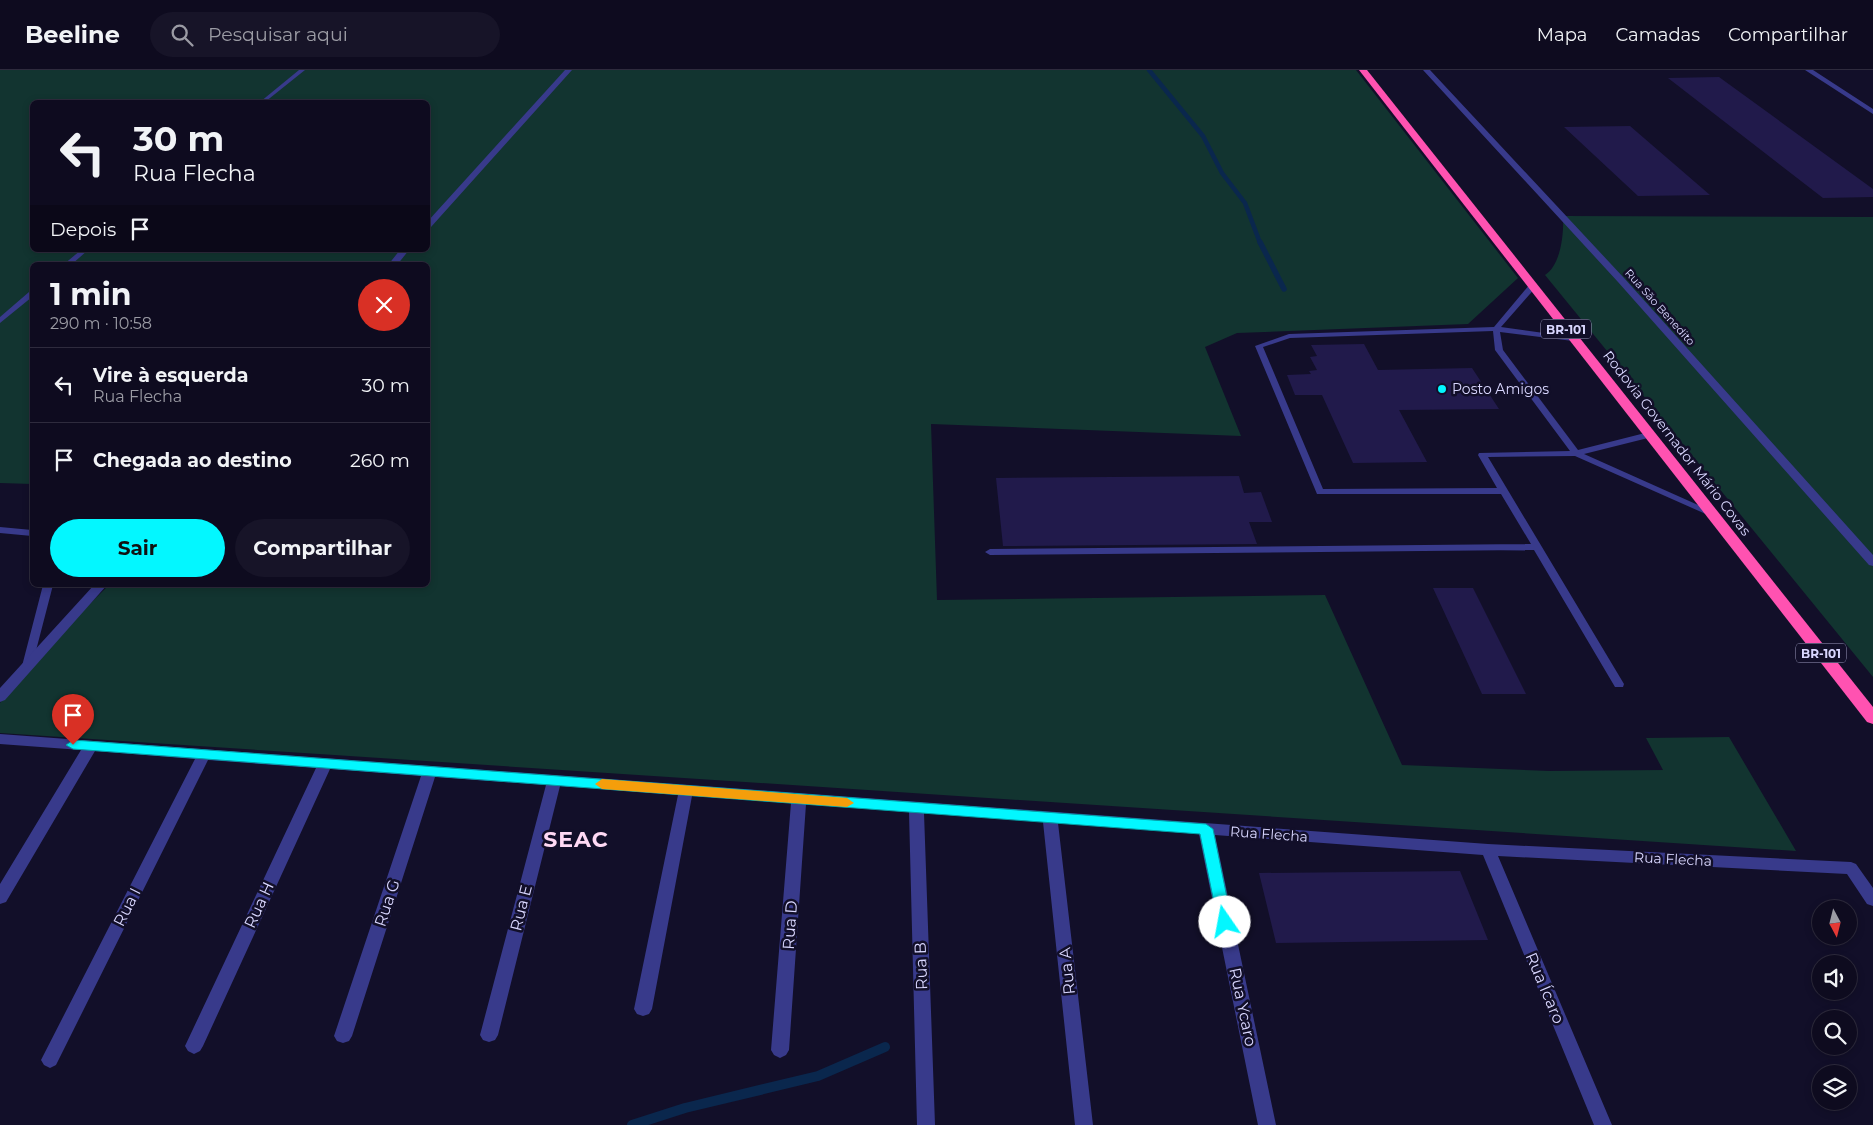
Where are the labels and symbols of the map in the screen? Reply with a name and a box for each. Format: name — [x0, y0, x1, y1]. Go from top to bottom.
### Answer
street label: Rua São Benedito — [1622, 266, 1698, 348]
road number: BR-101 — [1541, 320, 1591, 338]
street label: Rodovia Governador Mário Covas — [1599, 347, 1755, 539]
place label: Posto Amigos — [1452, 380, 1549, 398]
marker: Posto Amigos — [1436, 383, 1448, 395]
road number: BR-101 — [1796, 644, 1846, 662]
pin — [52, 694, 94, 745]
street label: Rua Flecha — [1229, 822, 1309, 846]
district label: SEAC — [543, 826, 609, 853]
street label: Rua Flecha — [1634, 848, 1712, 870]
street label: Rua G — [370, 877, 404, 929]
street label: Rua H — [240, 879, 278, 931]
street label: Rua E — [506, 883, 536, 933]
street label: Rua I — [109, 885, 145, 929]
position arrow — [1198, 895, 1250, 947]
street label: Rua D — [779, 900, 801, 950]
north arrow — [1812, 900, 1858, 945]
street label: Rua B — [911, 942, 931, 990]
street label: Rua A — [1055, 946, 1079, 996]
street label: Rua Ícaro — [1522, 950, 1568, 1026]
street label: Rua Ycaro — [1225, 966, 1261, 1048]

